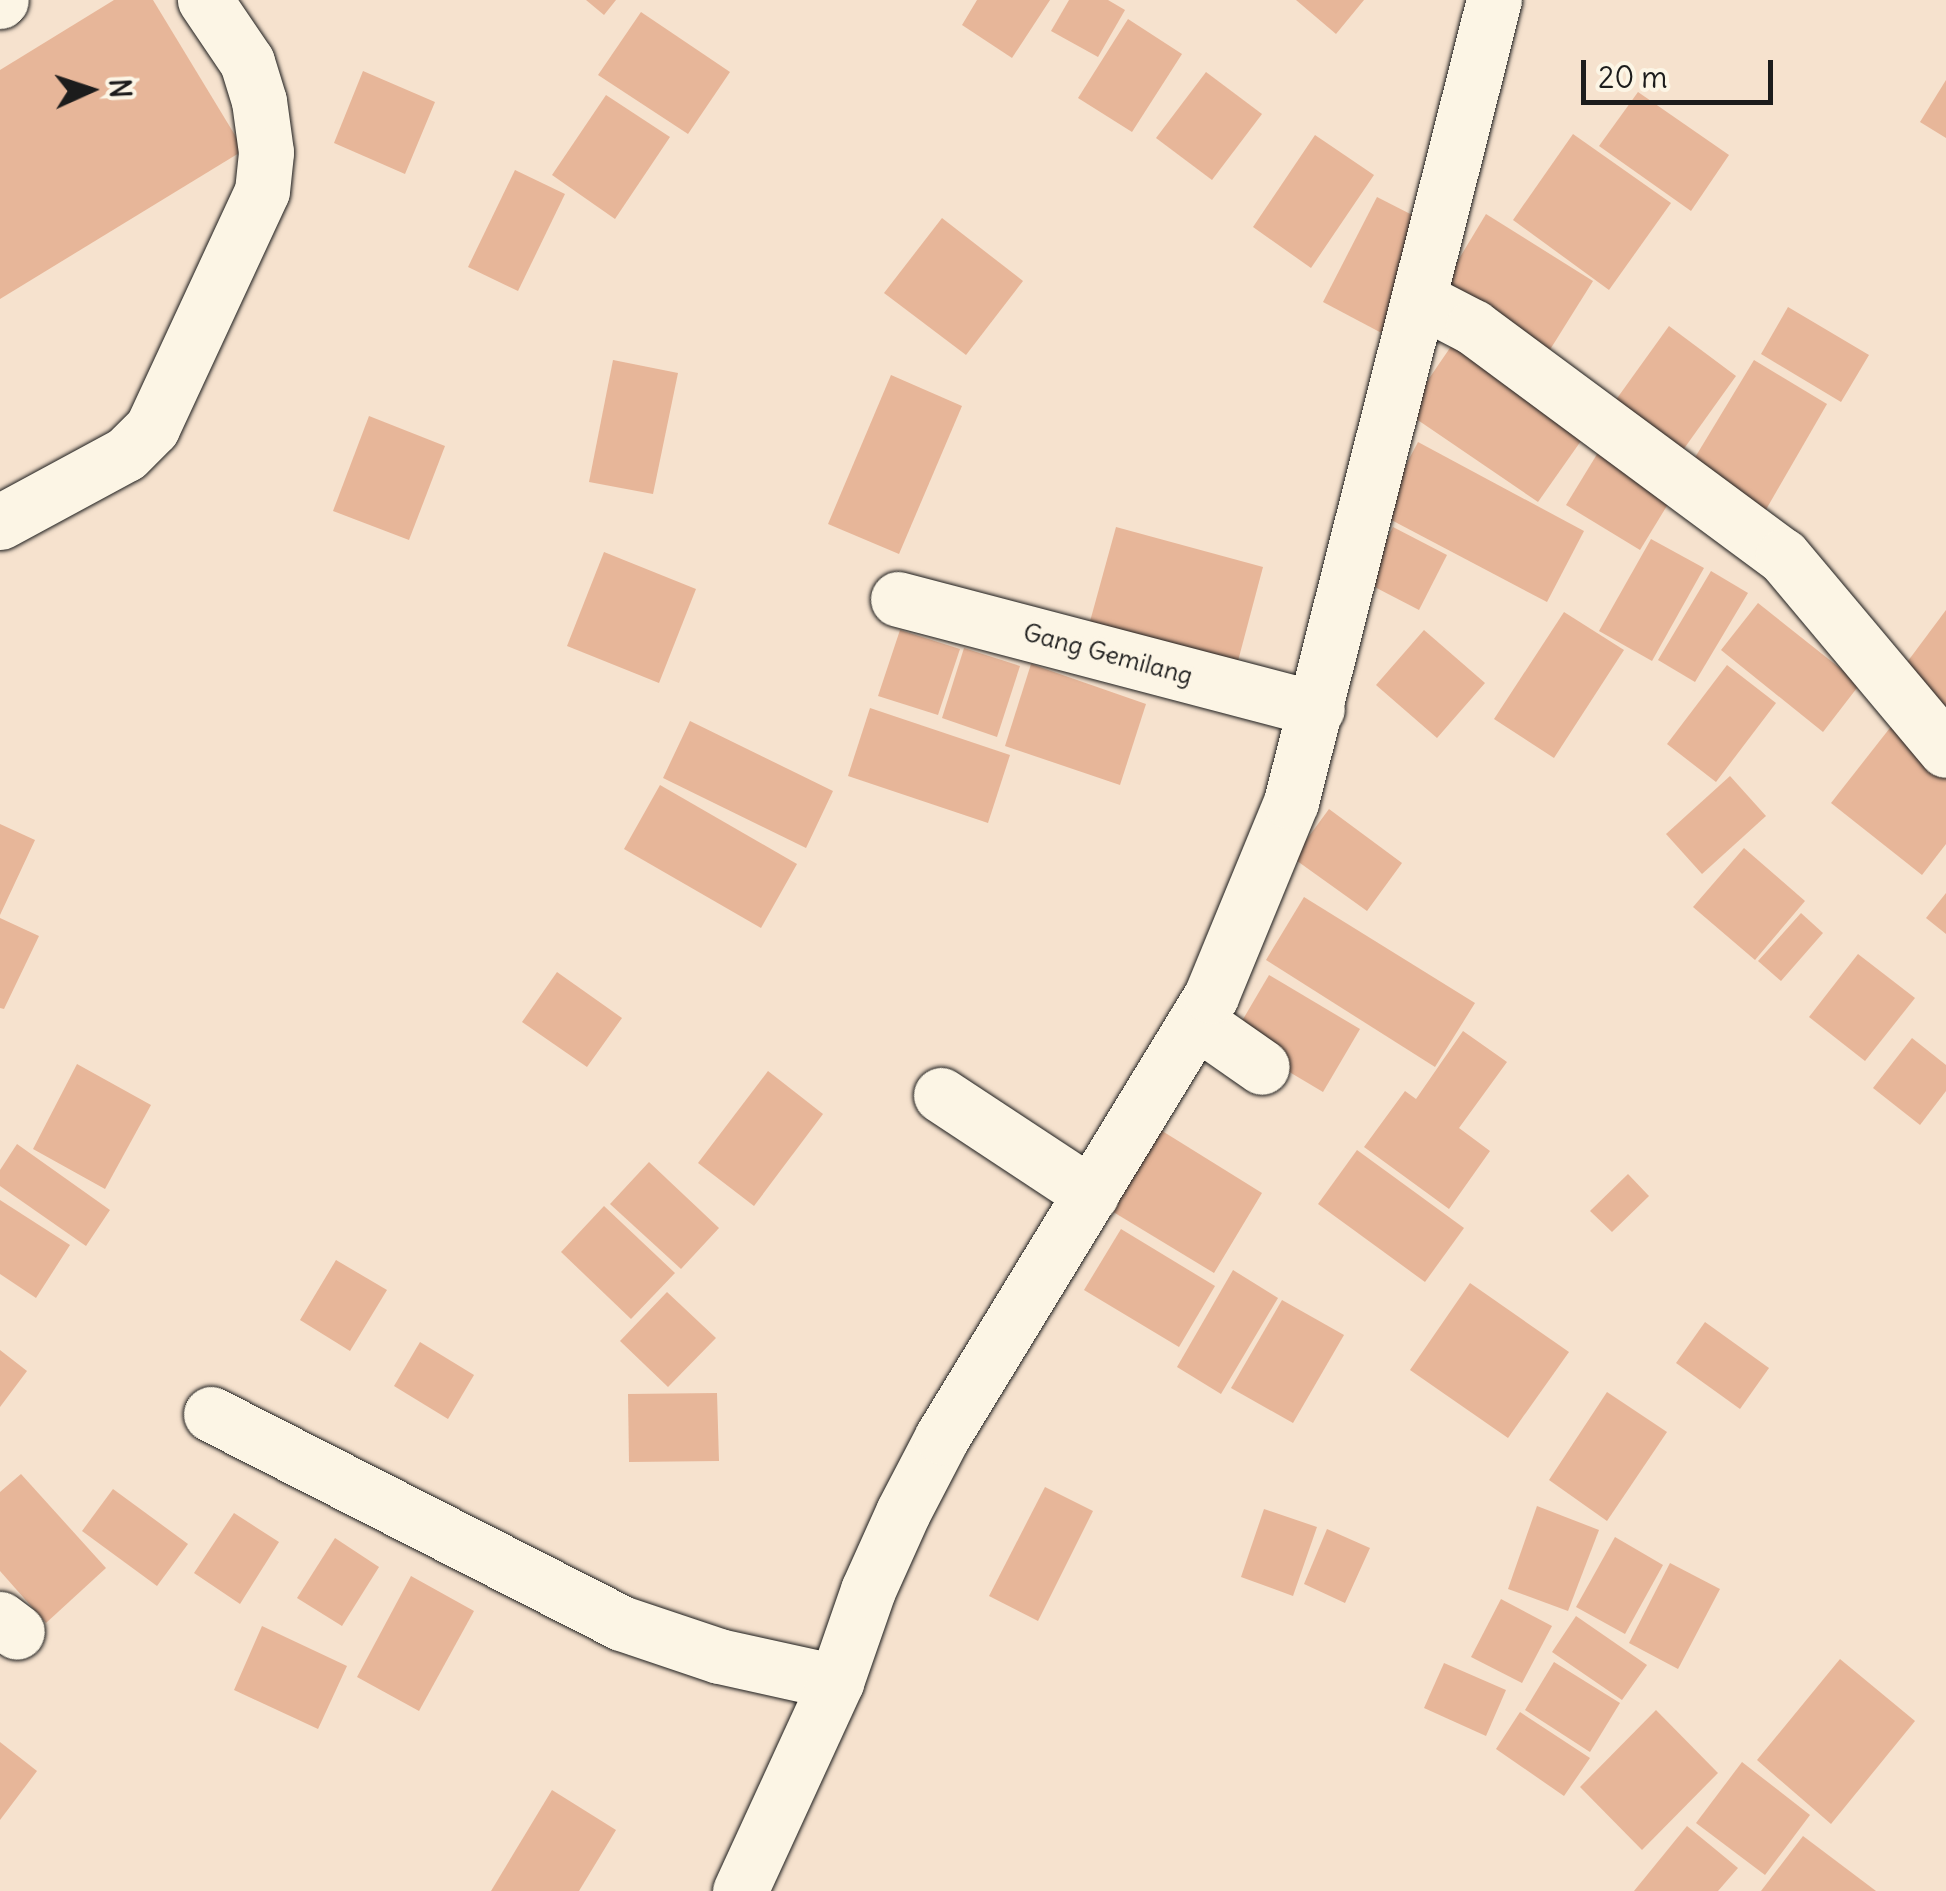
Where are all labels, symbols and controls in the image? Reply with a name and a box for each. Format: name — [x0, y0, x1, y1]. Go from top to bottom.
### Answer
north arrow — [40, 40, 140, 140]
scale bar — [1586, 40, 1778, 102]
text: 20 m — [1598, 58, 1668, 96]
text: N — [101, 78, 138, 99]
street label: Gang Gemilang — [1020, 617, 1196, 691]

